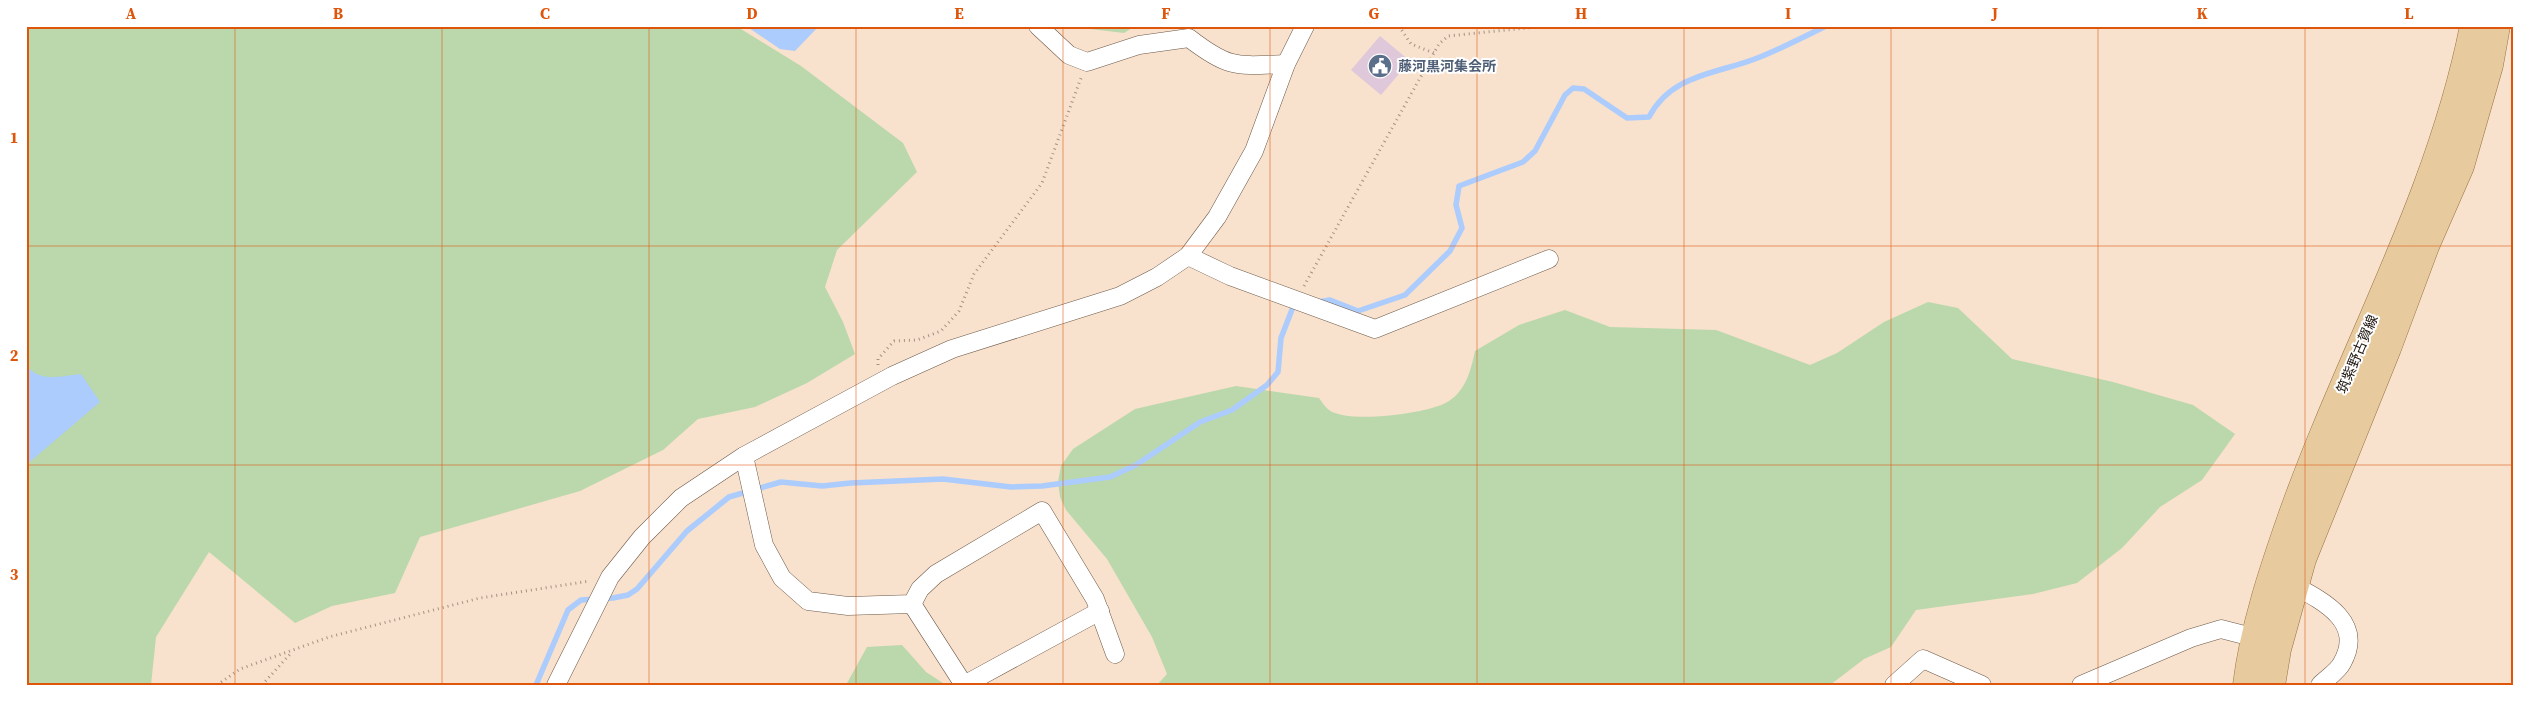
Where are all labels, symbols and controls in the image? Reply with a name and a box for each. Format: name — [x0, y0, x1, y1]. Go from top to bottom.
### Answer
text: A — [126, 2, 137, 24]
text: B — [333, 2, 344, 24]
text: C — [540, 2, 550, 24]
text: D — [746, 2, 758, 24]
text: E — [954, 2, 964, 24]
text: F — [1161, 2, 1171, 24]
text: G — [1369, 2, 1380, 24]
text: H — [1575, 2, 1587, 24]
text: I — [1785, 2, 1791, 24]
text: J — [1991, 2, 1998, 24]
text: K — [2196, 2, 2208, 24]
text: L — [2404, 2, 2414, 24]
public building icon: 藤河黒河集会所 — [1367, 53, 1393, 79]
place label: 藤河黒河集会所 — [1398, 56, 1496, 76]
text: 1 — [10, 126, 18, 148]
street label: 筑紫野古賀線 — [2331, 311, 2383, 397]
text: 2 — [10, 344, 19, 366]
text: 3 — [10, 563, 19, 585]

